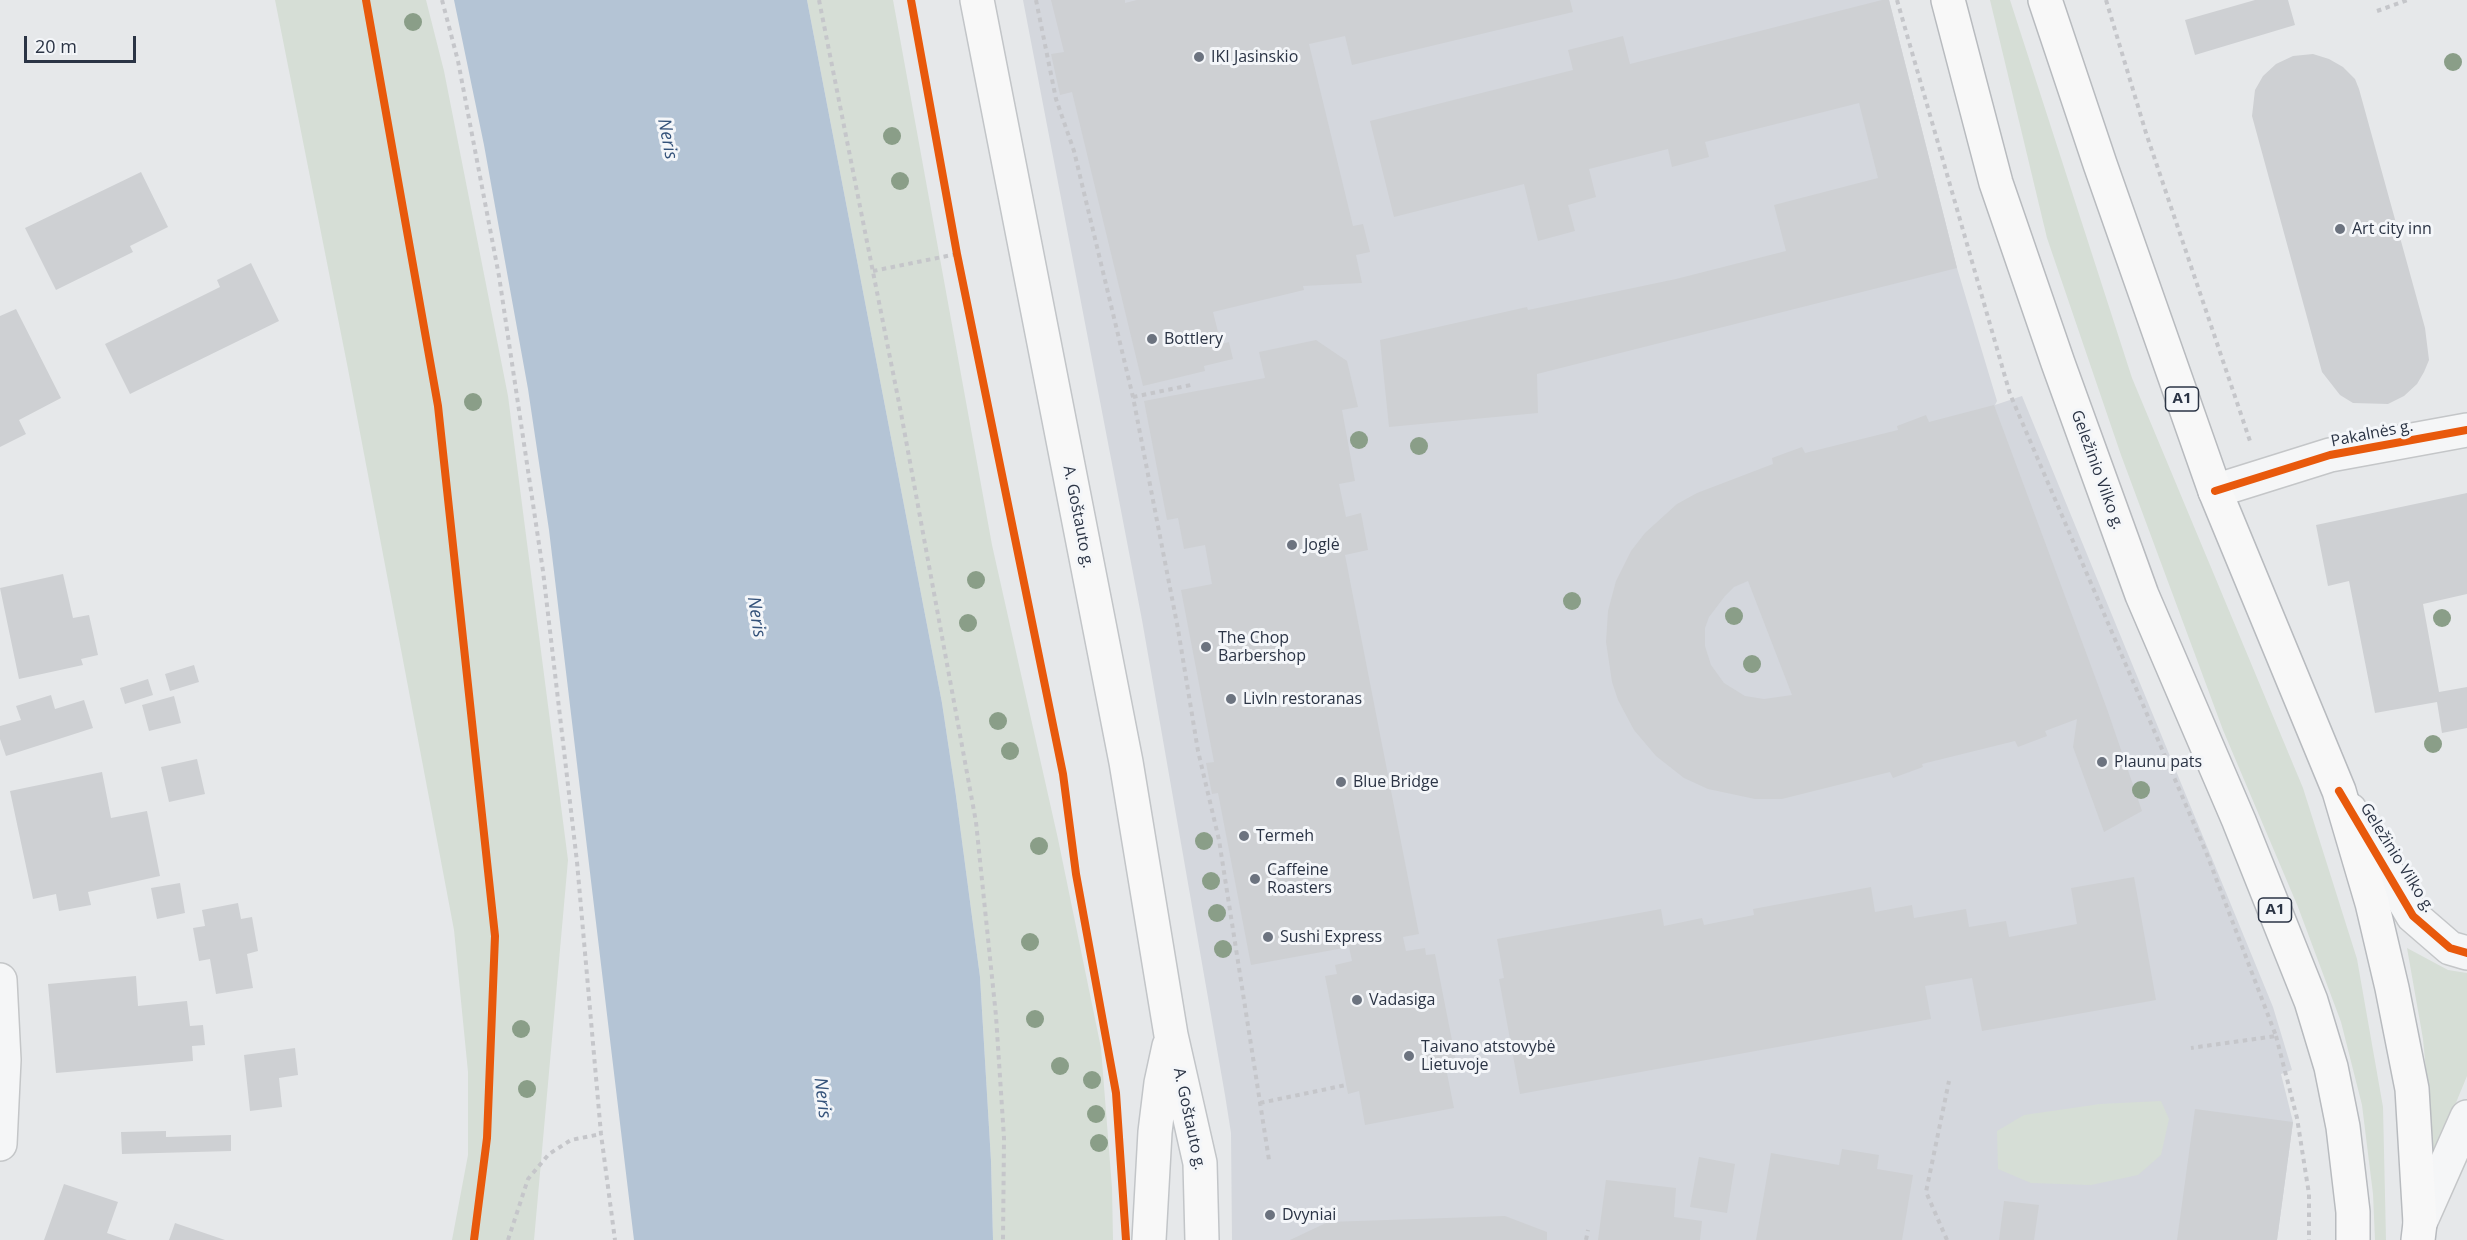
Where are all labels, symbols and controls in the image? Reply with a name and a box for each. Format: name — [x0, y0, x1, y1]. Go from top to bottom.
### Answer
scale bar — [27, 24, 140, 62]
text: 20 m — [35, 34, 77, 58]
place label: IKI Jasinskio — [1211, 47, 1298, 67]
marker: IKI Jasinskio — [1192, 50, 1206, 64]
water label: Neris — [652, 117, 682, 161]
place label: Art city inn — [2352, 219, 2432, 239]
marker: Art city inn — [2333, 222, 2347, 236]
place label: Bottlery — [1164, 329, 1223, 349]
marker: Bottlery — [1145, 332, 1159, 346]
road number: A1 — [2166, 387, 2198, 411]
street label: Geležinio Vilko g. — [2067, 408, 2127, 532]
street label: Pakalnės g. — [2329, 417, 2415, 451]
street label: A. Goštauto g. — [1059, 464, 1097, 570]
place label: Joglė — [1304, 535, 1340, 555]
marker: Joglė — [1285, 538, 1299, 552]
water label: Neris — [742, 595, 770, 639]
place label: The Chop Barbershop — [1218, 628, 1306, 666]
marker: The Chop Barbershop — [1199, 640, 1213, 654]
place label: LivIn restoranas — [1243, 689, 1362, 709]
marker: LivIn restoranas — [1224, 692, 1238, 706]
place label: Plaunu pats — [2114, 752, 2202, 772]
marker: Plaunu pats — [2095, 755, 2109, 769]
place label: Blue Bridge — [1353, 772, 1439, 792]
marker: Blue Bridge — [1334, 775, 1348, 789]
street label: Geležinio Vilko g. — [2356, 800, 2438, 916]
place label: Termeh — [1256, 826, 1314, 846]
marker: Termeh — [1237, 829, 1251, 843]
place label: Caffeine Roasters — [1267, 860, 1332, 898]
marker: Caffeine Roasters — [1248, 872, 1262, 886]
road number: A1 — [2258, 898, 2292, 922]
place label: Sushi Express — [1280, 927, 1382, 947]
marker: Sushi Express — [1261, 930, 1275, 944]
place label: Vadasiga — [1369, 990, 1435, 1010]
marker: Vadasiga — [1350, 993, 1364, 1007]
place label: Taivano atstovybė Lietuvoje — [1421, 1037, 1556, 1075]
marker: Taivano atstovybė Lietuvoje — [1402, 1049, 1416, 1063]
street label: A. Goštauto g. — [1169, 1066, 1209, 1172]
water label: Neris — [809, 1076, 835, 1120]
place label: Dvyniai — [1282, 1205, 1336, 1225]
marker: Dvyniai — [1263, 1208, 1277, 1222]

